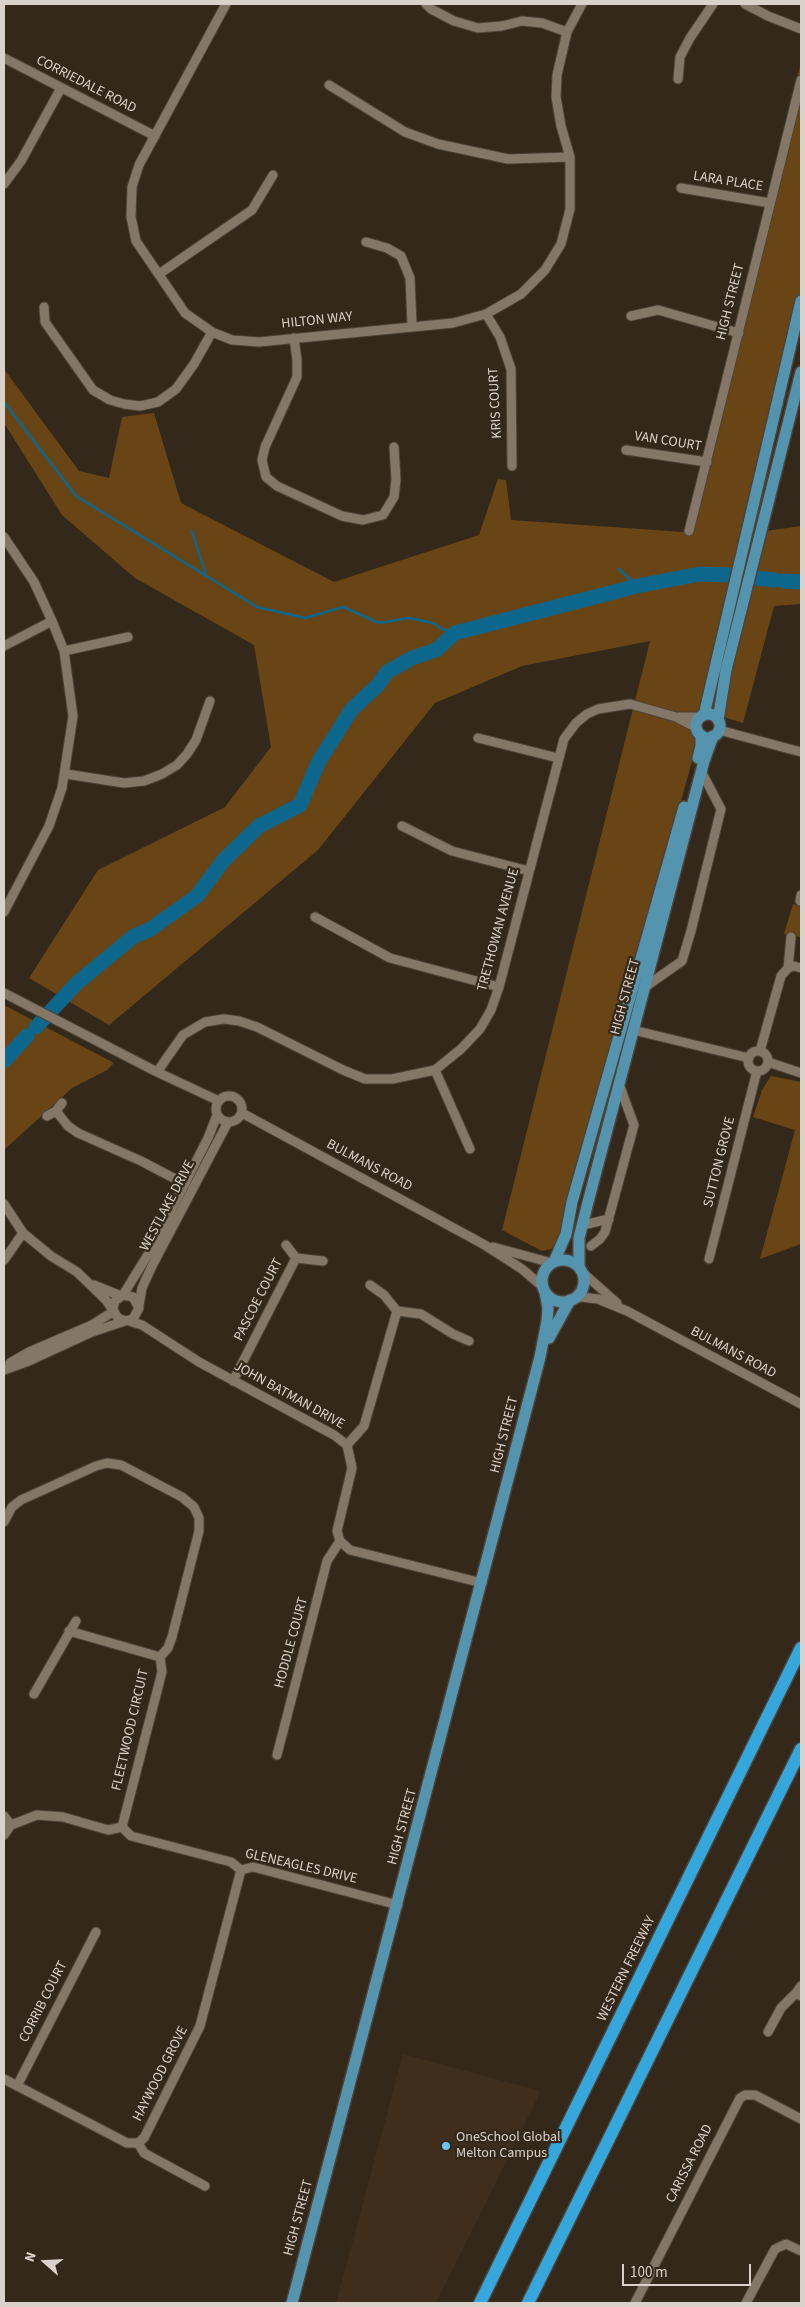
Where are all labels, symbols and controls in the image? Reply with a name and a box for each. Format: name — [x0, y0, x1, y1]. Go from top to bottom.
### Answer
street label: CORRIEDALE ROAD — [33, 52, 139, 118]
street label: LARA PLACE — [692, 168, 764, 196]
street label: HIGH STREET — [713, 262, 749, 342]
street label: HILTON WAY — [281, 309, 353, 333]
street label: KRIS COURT — [486, 367, 506, 439]
street label: VAN COURT — [633, 428, 703, 456]
street label: TRETHOWAN AVENUE — [475, 867, 523, 993]
street label: HIGH STREET — [608, 957, 644, 1037]
street label: SUTTON GROVE — [701, 1115, 739, 1209]
street label: BULMANS ROAD — [323, 1136, 415, 1196]
street label: WESTLAKE DRIVE — [137, 1158, 199, 1254]
street label: PASCOE COURT — [231, 1256, 287, 1344]
street label: BULMANS ROAD — [687, 1323, 779, 1383]
street label: JOHN BATMAN DRIVE — [231, 1359, 347, 1433]
street label: HIGH STREET — [487, 1395, 523, 1475]
street label: HODDLE COURT — [272, 1596, 312, 1690]
street label: FLEETWOOD CIRCUIT — [109, 1667, 153, 1793]
street label: HIGH STREET — [385, 1787, 421, 1867]
street label: GLENEAGLES DRIVE — [243, 1846, 359, 1888]
street label: WESTERN FREEWAY — [594, 1914, 660, 2024]
street label: CORRIB COURT — [16, 1959, 72, 2045]
street label: HAYWOOD GROVE — [130, 2024, 192, 2124]
street label: CARISSA ROAD — [663, 2122, 717, 2206]
place label: OneSchool Global Melton Campus — [456, 2130, 561, 2162]
marker: OneSchool Global Melton Campus — [440, 2140, 452, 2152]
street label: HIGH STREET — [281, 2178, 317, 2258]
north arrow — [20, 2237, 70, 2287]
text: N — [20, 2249, 42, 2265]
scale bar — [625, 2254, 754, 2286]
text: 100 m — [630, 2262, 668, 2283]

